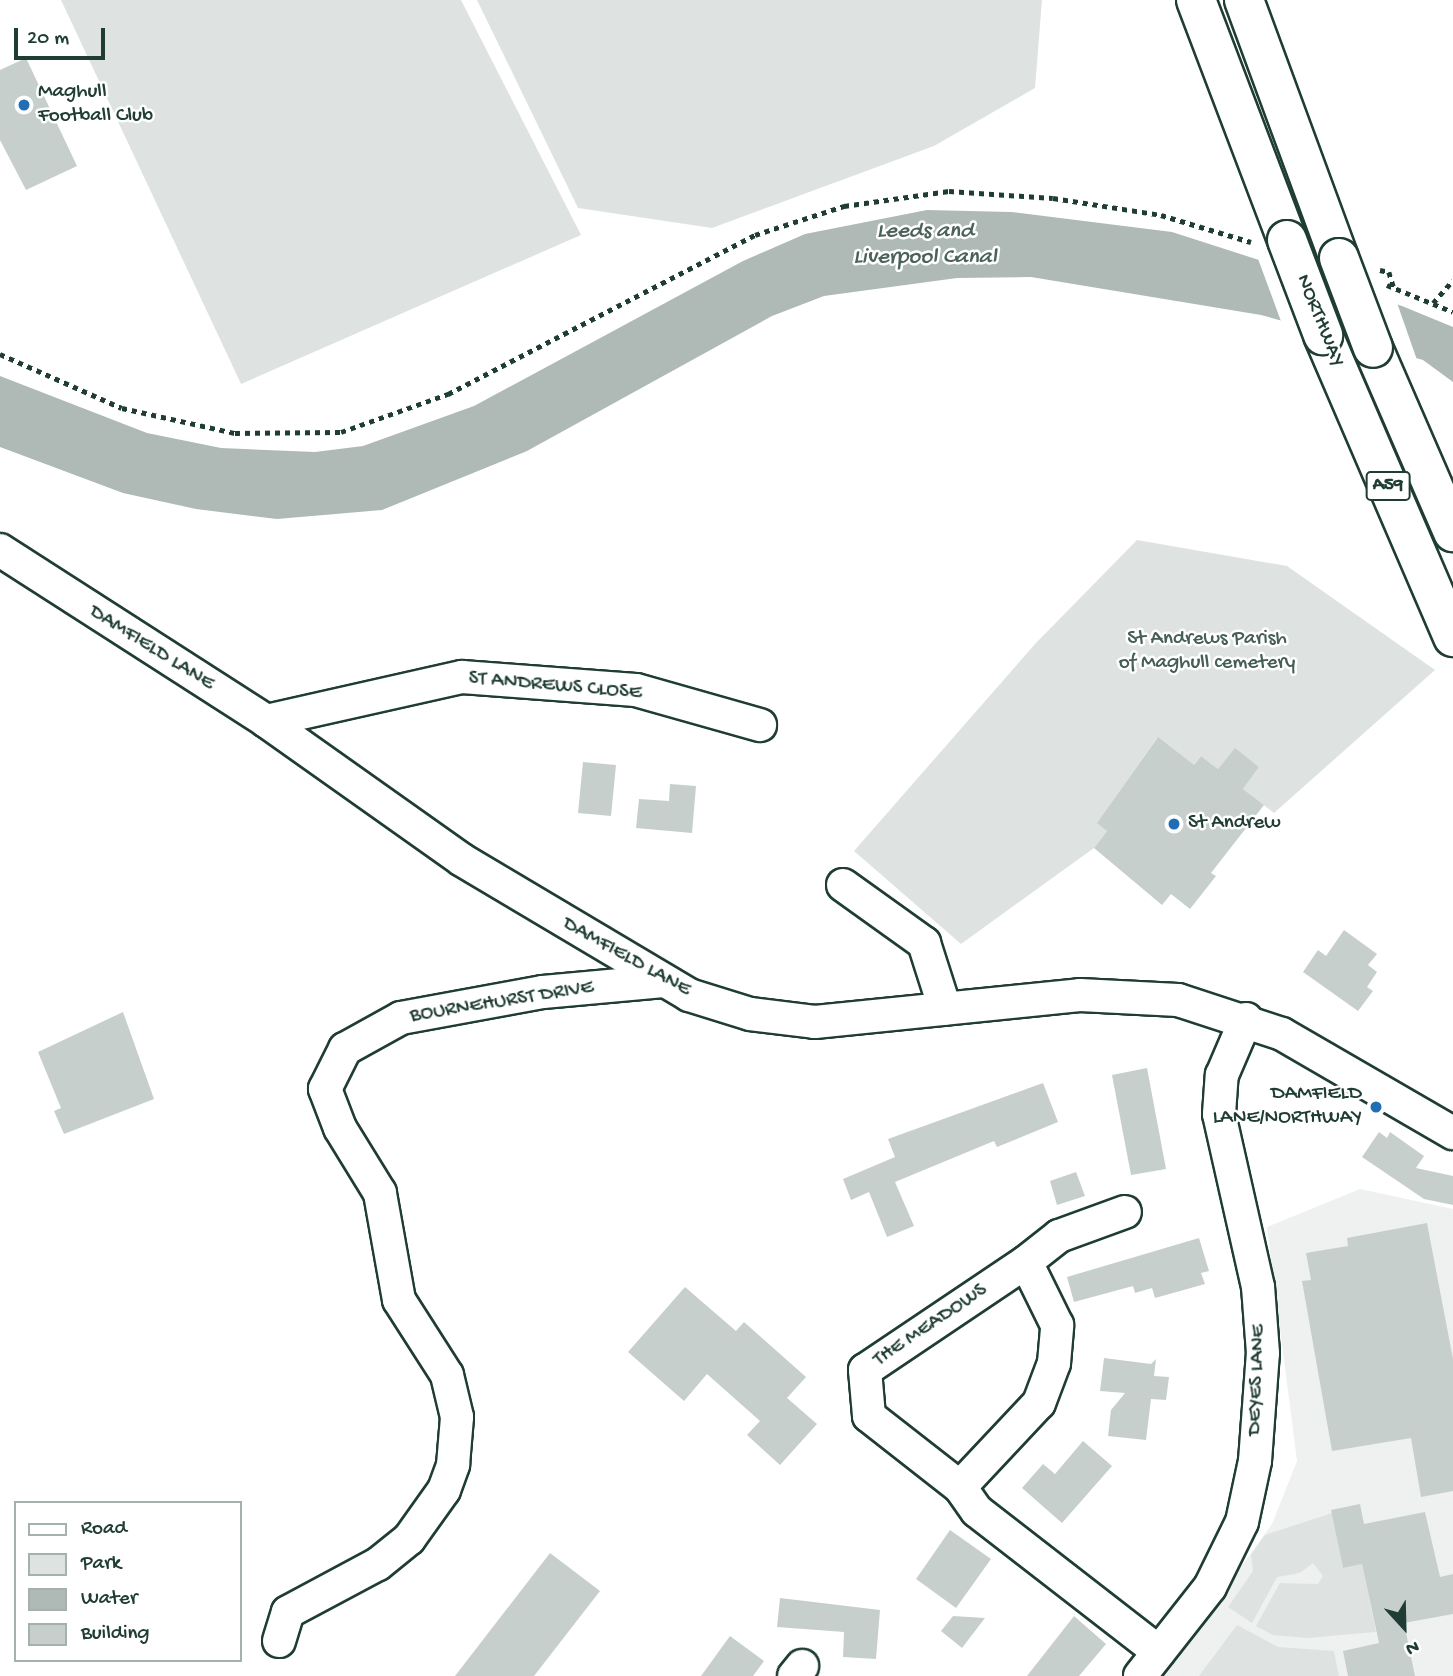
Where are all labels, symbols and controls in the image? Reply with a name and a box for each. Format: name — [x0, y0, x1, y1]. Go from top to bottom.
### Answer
scale bar — [18, 14, 108, 58]
text: 20 m — [27, 27, 69, 52]
place label: Maghull Football Club — [38, 80, 153, 130]
marker: Maghull Football Club — [16, 97, 32, 113]
water label: Leeds and Liverpool Canal — [853, 218, 997, 272]
street label: NORTHWAY — [1289, 271, 1349, 371]
road number: A59 — [1365, 471, 1411, 502]
street label: DAMFIELD LANE — [84, 600, 218, 698]
park label: St Andrews Parish of Maghull cemetery — [1119, 627, 1295, 677]
street label: ST ANDREWS CLOSE — [467, 667, 643, 707]
place label: St Andrew — [1188, 811, 1281, 837]
marker: St Andrew — [1166, 816, 1182, 832]
street label: DAMFIELD LANE — [557, 912, 695, 1004]
street label: BOURNEHURST DRIVE — [408, 976, 596, 1030]
place label: DAMFIELD LANE/NORTHWAY — [1213, 1082, 1362, 1132]
marker: DAMFIELD LANE/NORTHWAY — [1368, 1099, 1384, 1115]
street label: THE MEADOWS — [869, 1279, 993, 1373]
street label: DEYES LANE — [1243, 1324, 1273, 1436]
legend — [14, 1501, 242, 1662]
text: Road — [81, 1517, 127, 1542]
text: Park — [81, 1552, 121, 1577]
text: Water — [81, 1587, 137, 1612]
north arrow — [1369, 1592, 1439, 1662]
text: Building — [81, 1622, 150, 1647]
text: N — [1402, 1634, 1422, 1660]

